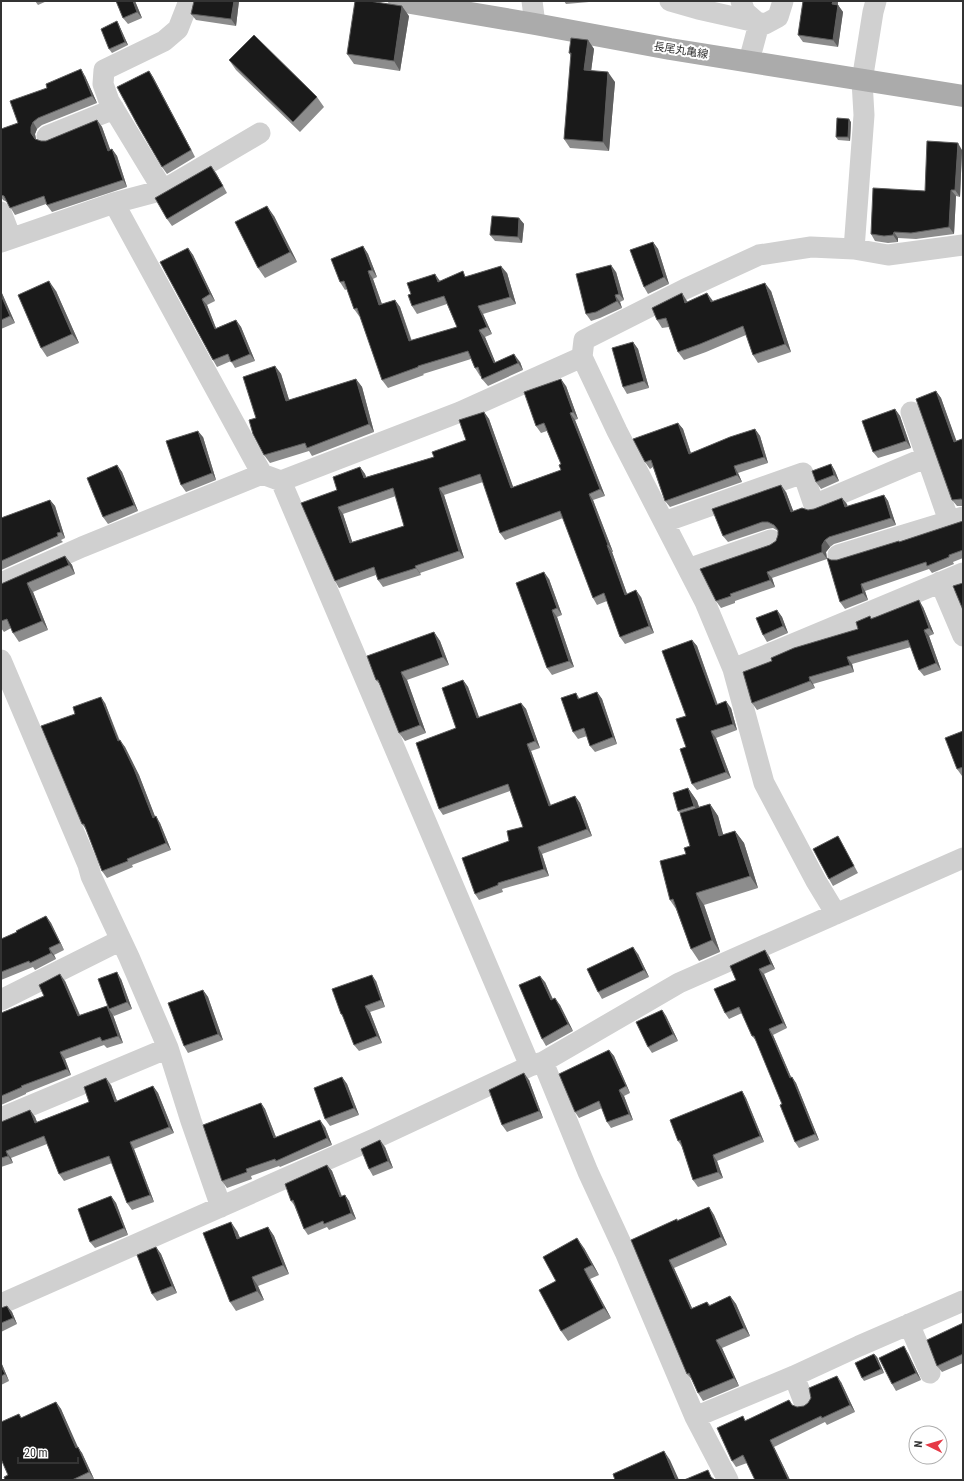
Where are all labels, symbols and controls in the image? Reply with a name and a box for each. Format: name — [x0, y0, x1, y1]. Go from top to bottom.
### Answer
street label: 長尾丸亀線 — [653, 40, 709, 61]
north arrow — [908, 1425, 948, 1465]
scale bar — [18, 1439, 78, 1465]
text: N — [912, 1440, 925, 1448]
text: 20 m — [24, 1446, 48, 1460]

